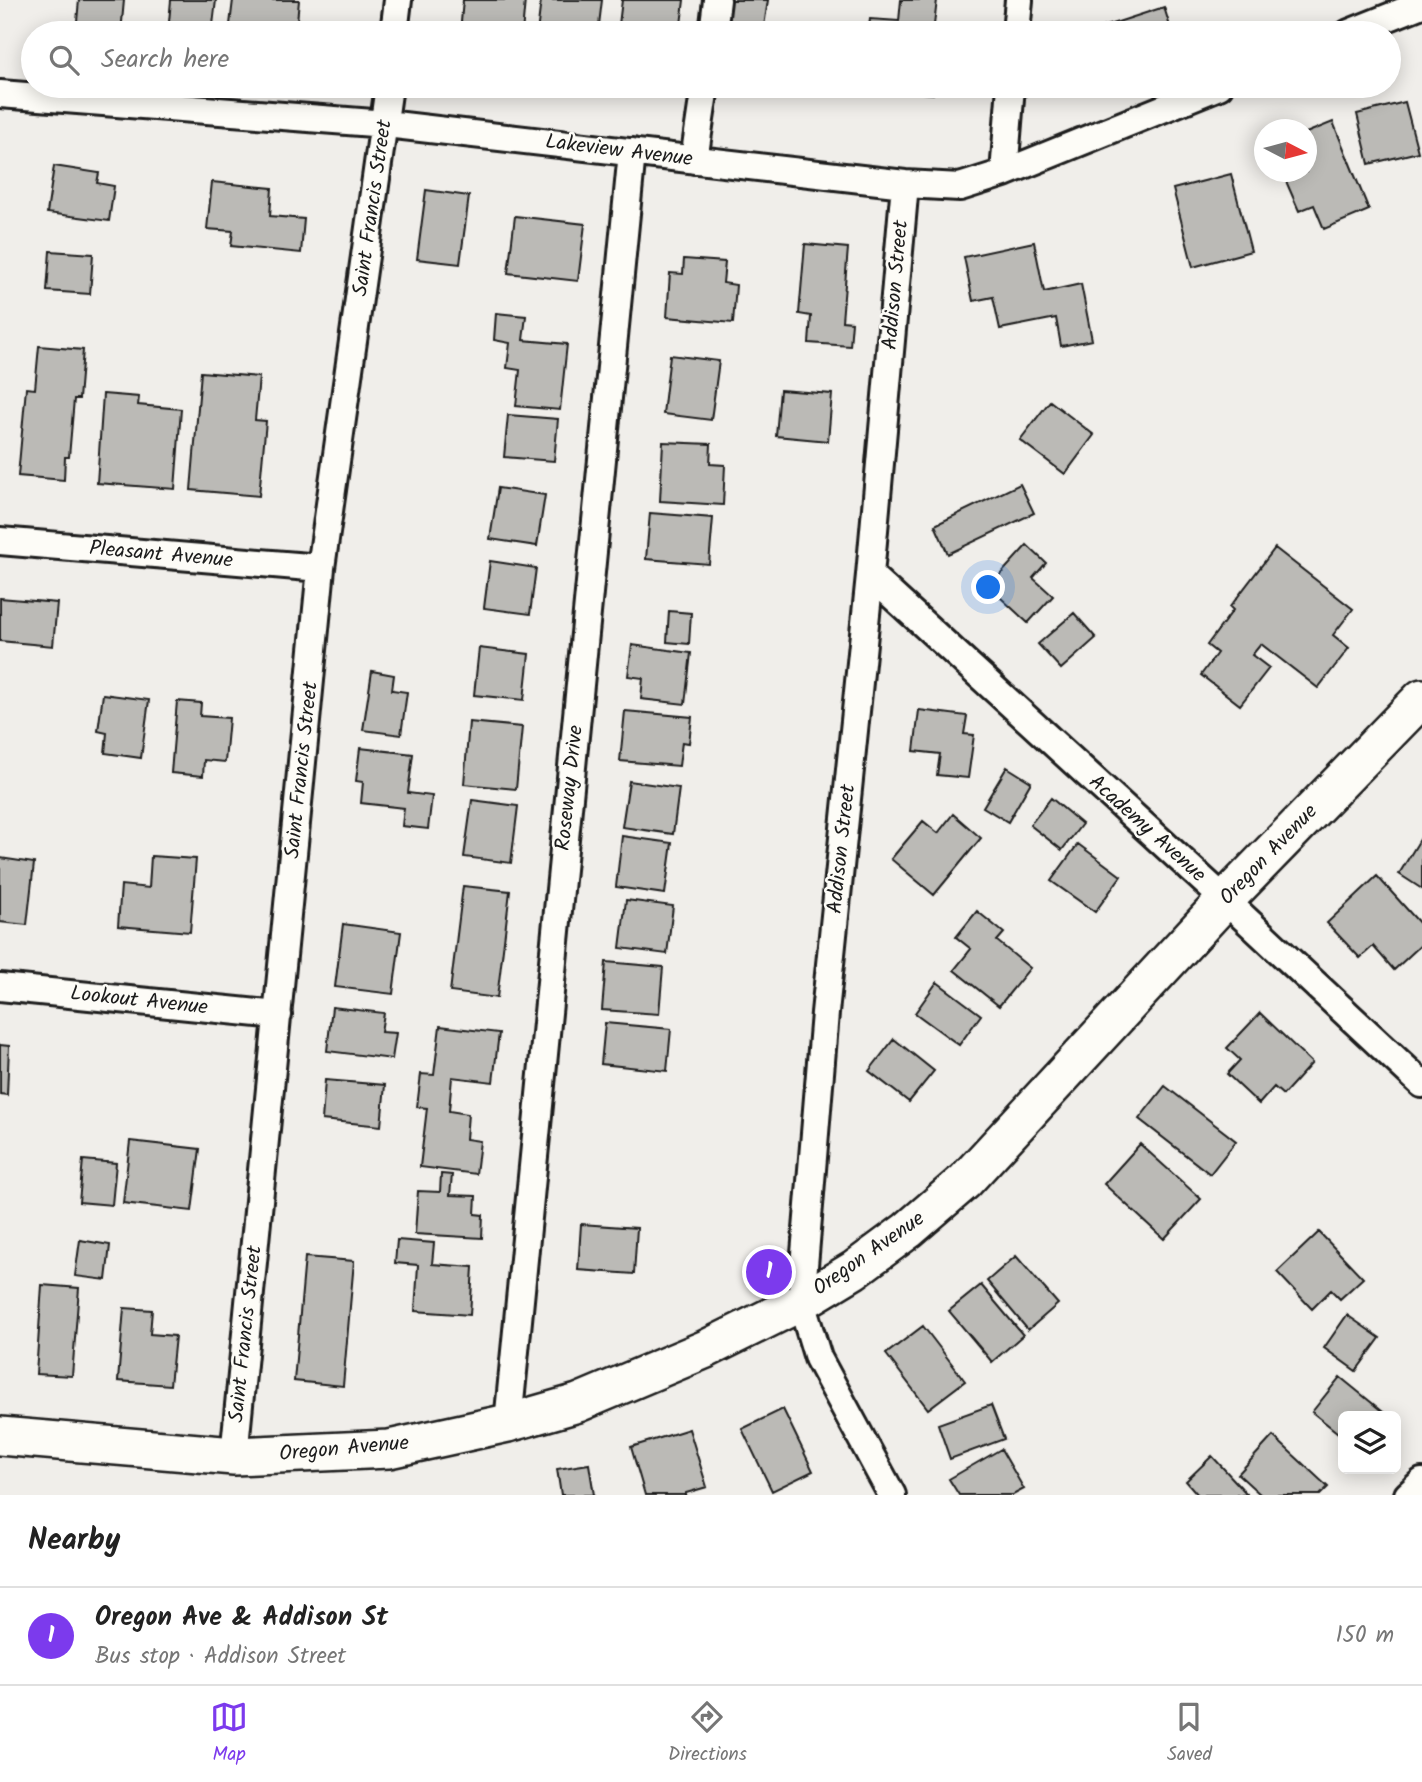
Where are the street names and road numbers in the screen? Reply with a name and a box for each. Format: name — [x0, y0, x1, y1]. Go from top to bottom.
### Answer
street label: Saint Francis Street — [344, 117, 402, 298]
street label: Lakeview Avenue — [543, 126, 695, 176]
street label: Addison Street — [874, 218, 918, 351]
street label: Pleasant Avenue — [88, 532, 235, 578]
street label: Saint Francis Street — [276, 679, 328, 860]
street label: Roseway Drive — [547, 723, 593, 852]
street label: Academy Avenue — [1081, 767, 1214, 891]
street label: Addison Street — [819, 782, 865, 915]
street label: Oregon Avenue — [1212, 796, 1326, 913]
street label: Lookout Avenue — [68, 977, 210, 1025]
street label: Oregon Avenue — [806, 1203, 932, 1305]
street label: Saint Francis Street — [220, 1243, 272, 1424]
street label: Oregon Avenue — [278, 1427, 411, 1471]

